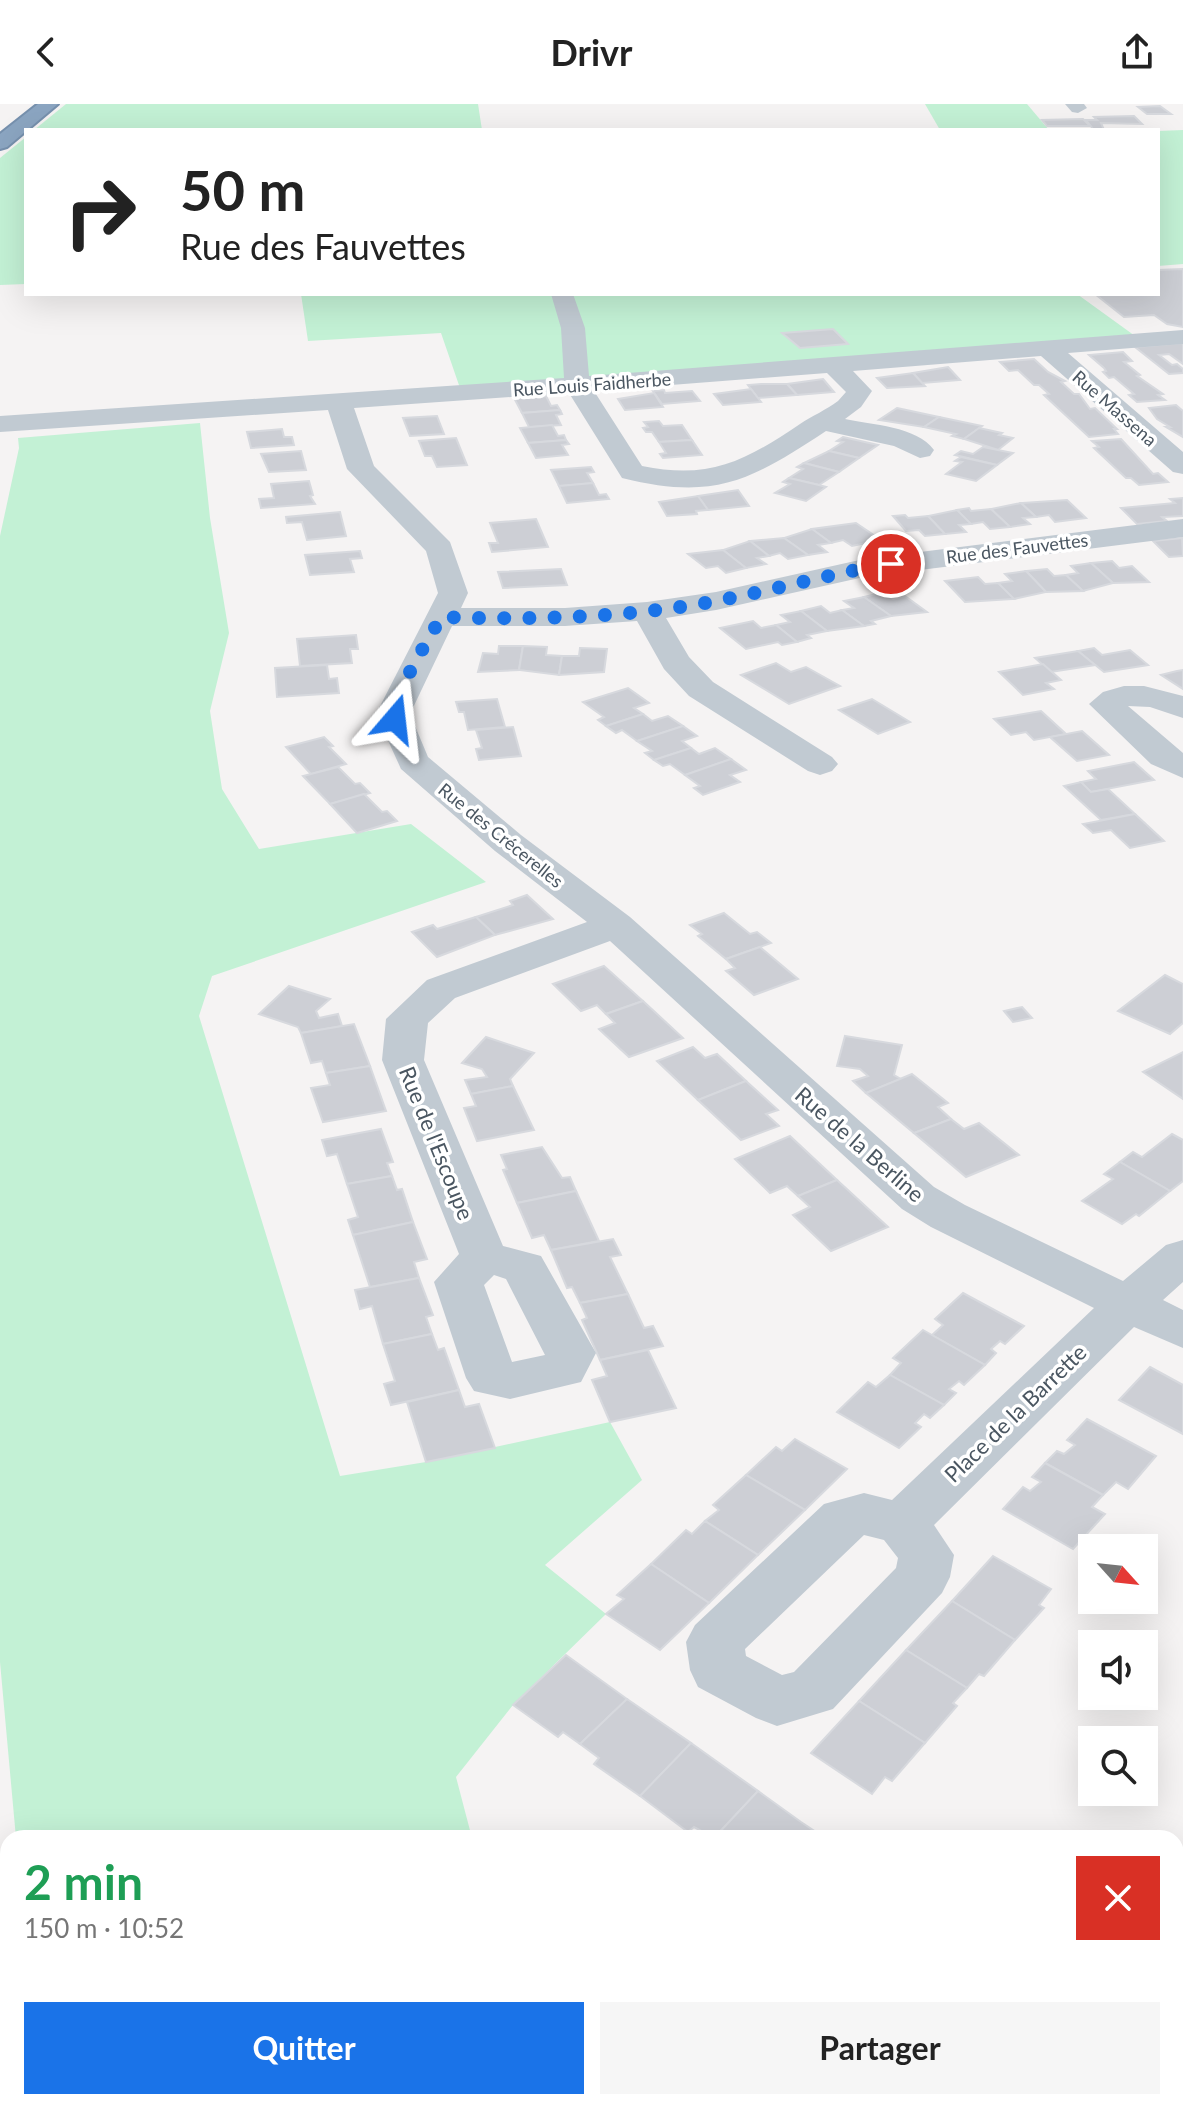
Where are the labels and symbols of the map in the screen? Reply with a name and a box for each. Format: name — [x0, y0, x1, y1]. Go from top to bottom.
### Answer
street label: Rue Massena — [1068, 365, 1162, 451]
street label: Rue Louis Faidherbe — [512, 367, 672, 401]
street label: Rue des Fauvettes — [945, 528, 1089, 568]
pin — [857, 530, 925, 598]
position arrow — [353, 677, 437, 761]
street label: Rue des Crécerelles — [434, 778, 568, 892]
street label: Rue de l'Escoupe — [394, 1062, 480, 1224]
street label: Rue de la Berline — [790, 1081, 930, 1207]
street label: Place de la Barrette — [938, 1338, 1092, 1488]
north arrow — [1078, 1534, 1158, 1614]

